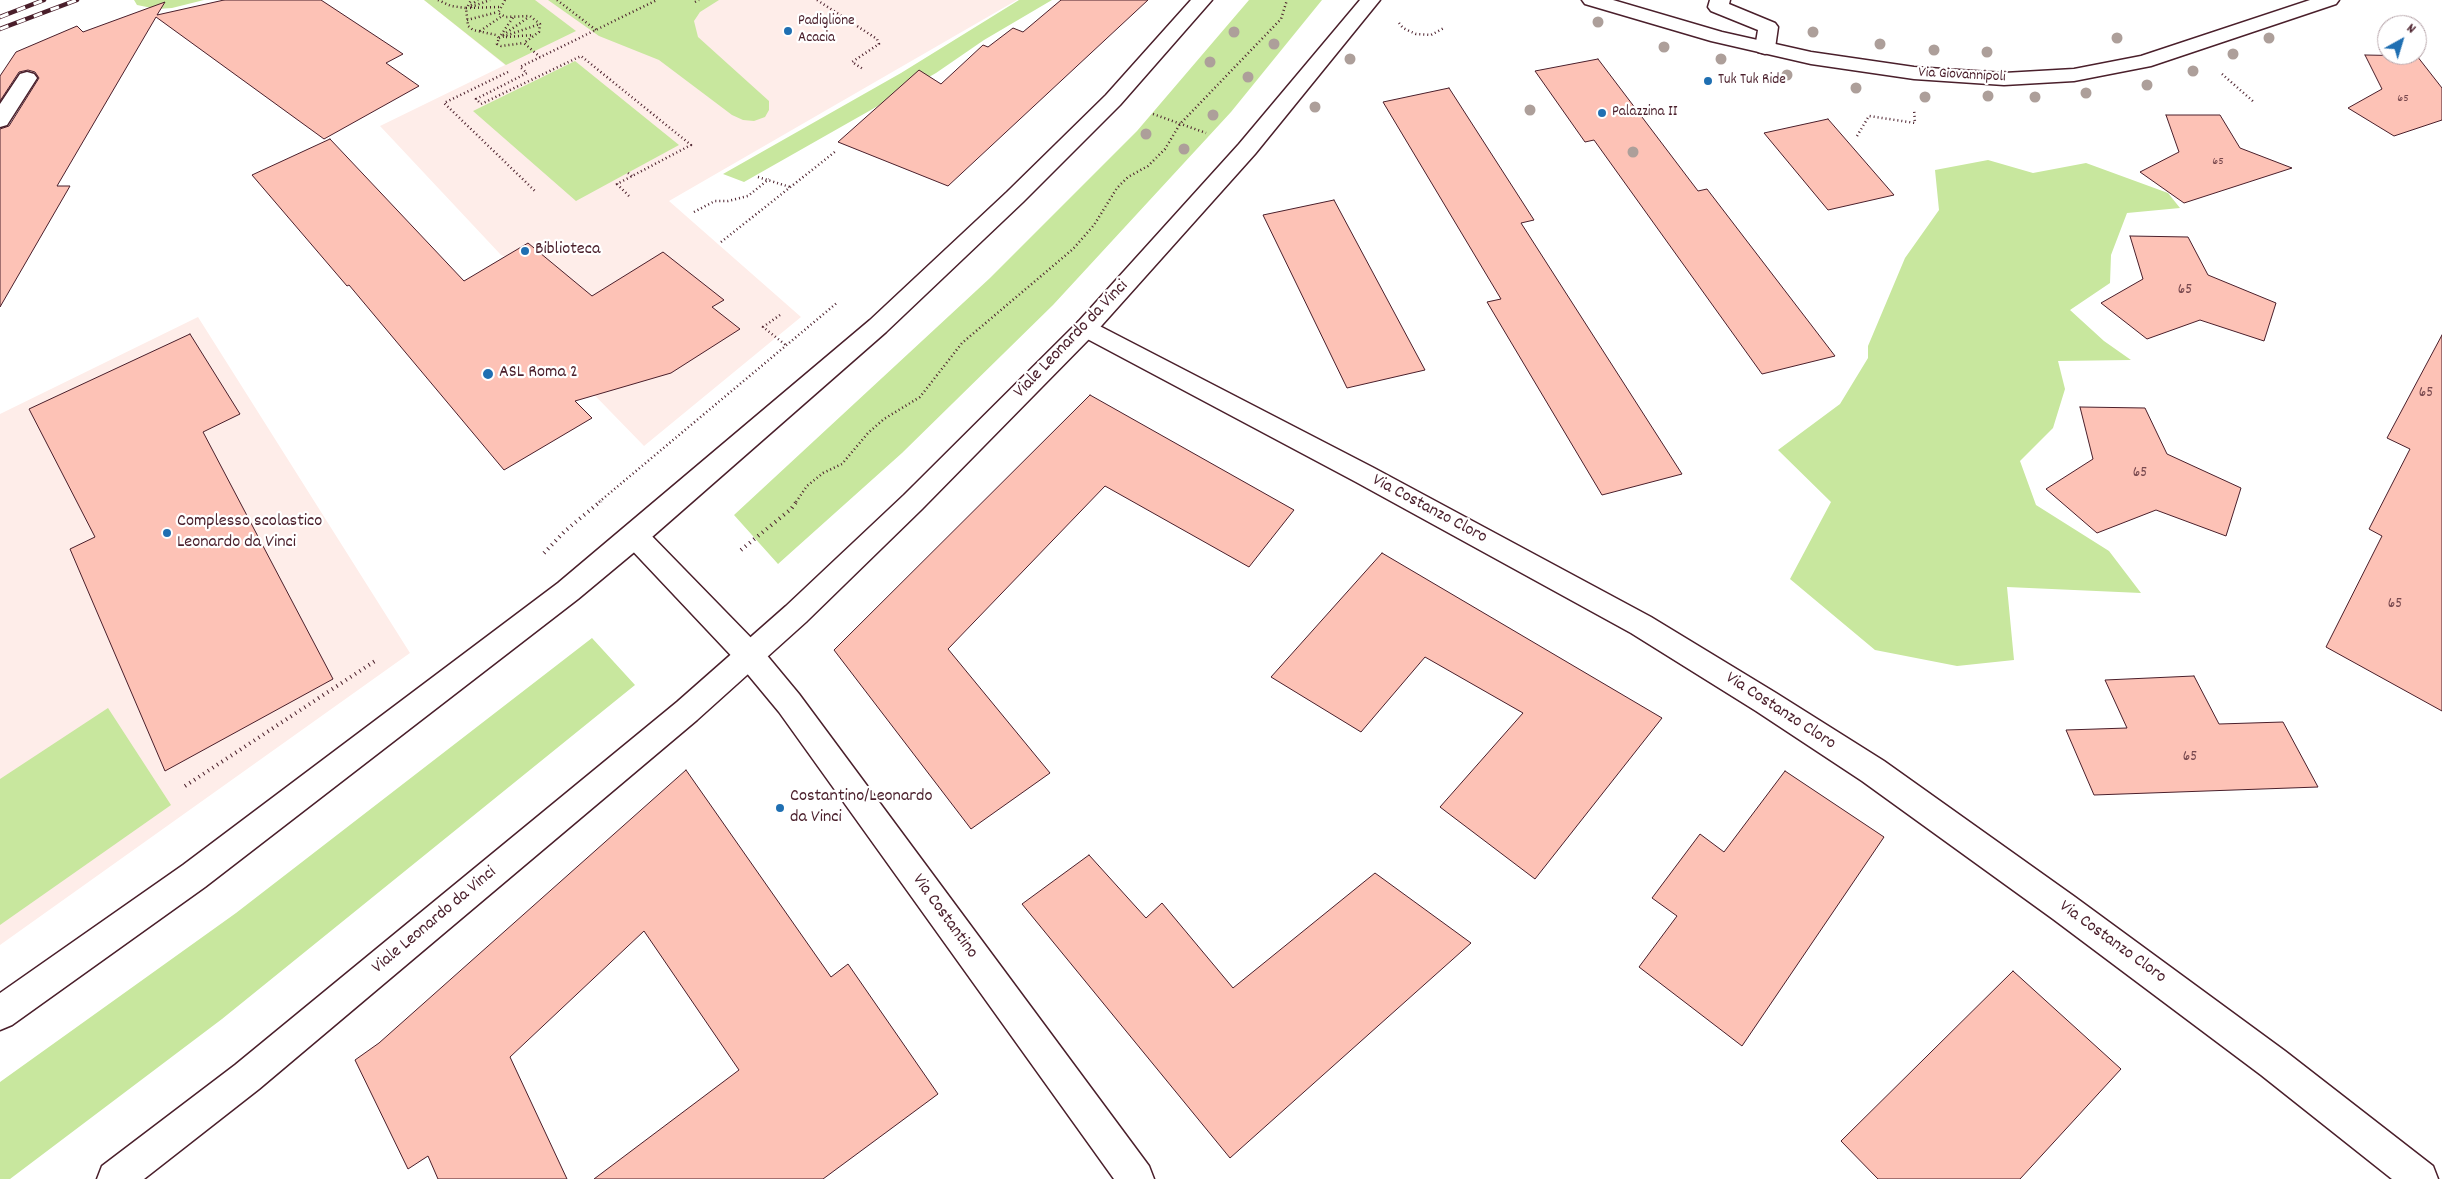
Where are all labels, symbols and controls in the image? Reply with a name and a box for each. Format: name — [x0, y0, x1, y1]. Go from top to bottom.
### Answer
place label: Padiglione Acacia — [798, 13, 855, 48]
north arrow — [2377, 15, 2427, 65]
text: N — [2402, 19, 2420, 39]
marker: Padiglione Acacia — [782, 25, 794, 37]
street label: Via Giovannipoli — [1918, 65, 2006, 87]
place label: Tuk Tuk Ride — [1718, 72, 1786, 90]
marker: Tuk Tuk Ride — [1702, 75, 1714, 87]
house number: 65 — [2397, 92, 2409, 106]
place label: Palazzina II — [1612, 104, 1677, 122]
marker: Palazzina II — [1596, 107, 1608, 119]
house number: 65 — [2212, 155, 2224, 169]
place label: Biblioteca — [535, 240, 600, 262]
marker: Biblioteca — [519, 245, 531, 257]
street label: Viale Leonardo da Vinci — [1010, 276, 1134, 404]
house number: 65 — [2178, 282, 2192, 300]
place label: ASL Roma 2 — [499, 363, 578, 385]
marker: ASL Roma 2 — [481, 367, 495, 381]
house number: 65 — [2419, 385, 2433, 403]
house number: 65 — [2133, 465, 2147, 483]
street label: Via Costanzo Cloro — [1368, 471, 1490, 549]
place label: Complesso scolastico Leonardo da Vinci — [177, 512, 322, 554]
marker: Complesso scolastico Leonardo da Vinci — [161, 527, 173, 539]
house number: 65 — [2388, 596, 2402, 614]
street label: Via Costanzo Cloro — [1721, 668, 1839, 756]
house number: 65 — [2183, 749, 2197, 767]
place label: Costantino/Leonardo da Vinci — [790, 787, 932, 830]
marker: Costantino/Leonardo da Vinci — [774, 802, 786, 814]
street label: Viale Leonardo da Vinci — [368, 863, 502, 979]
street label: Via Costantino — [906, 871, 982, 963]
street label: Via Costanzo Cloro — [2054, 897, 2170, 989]

